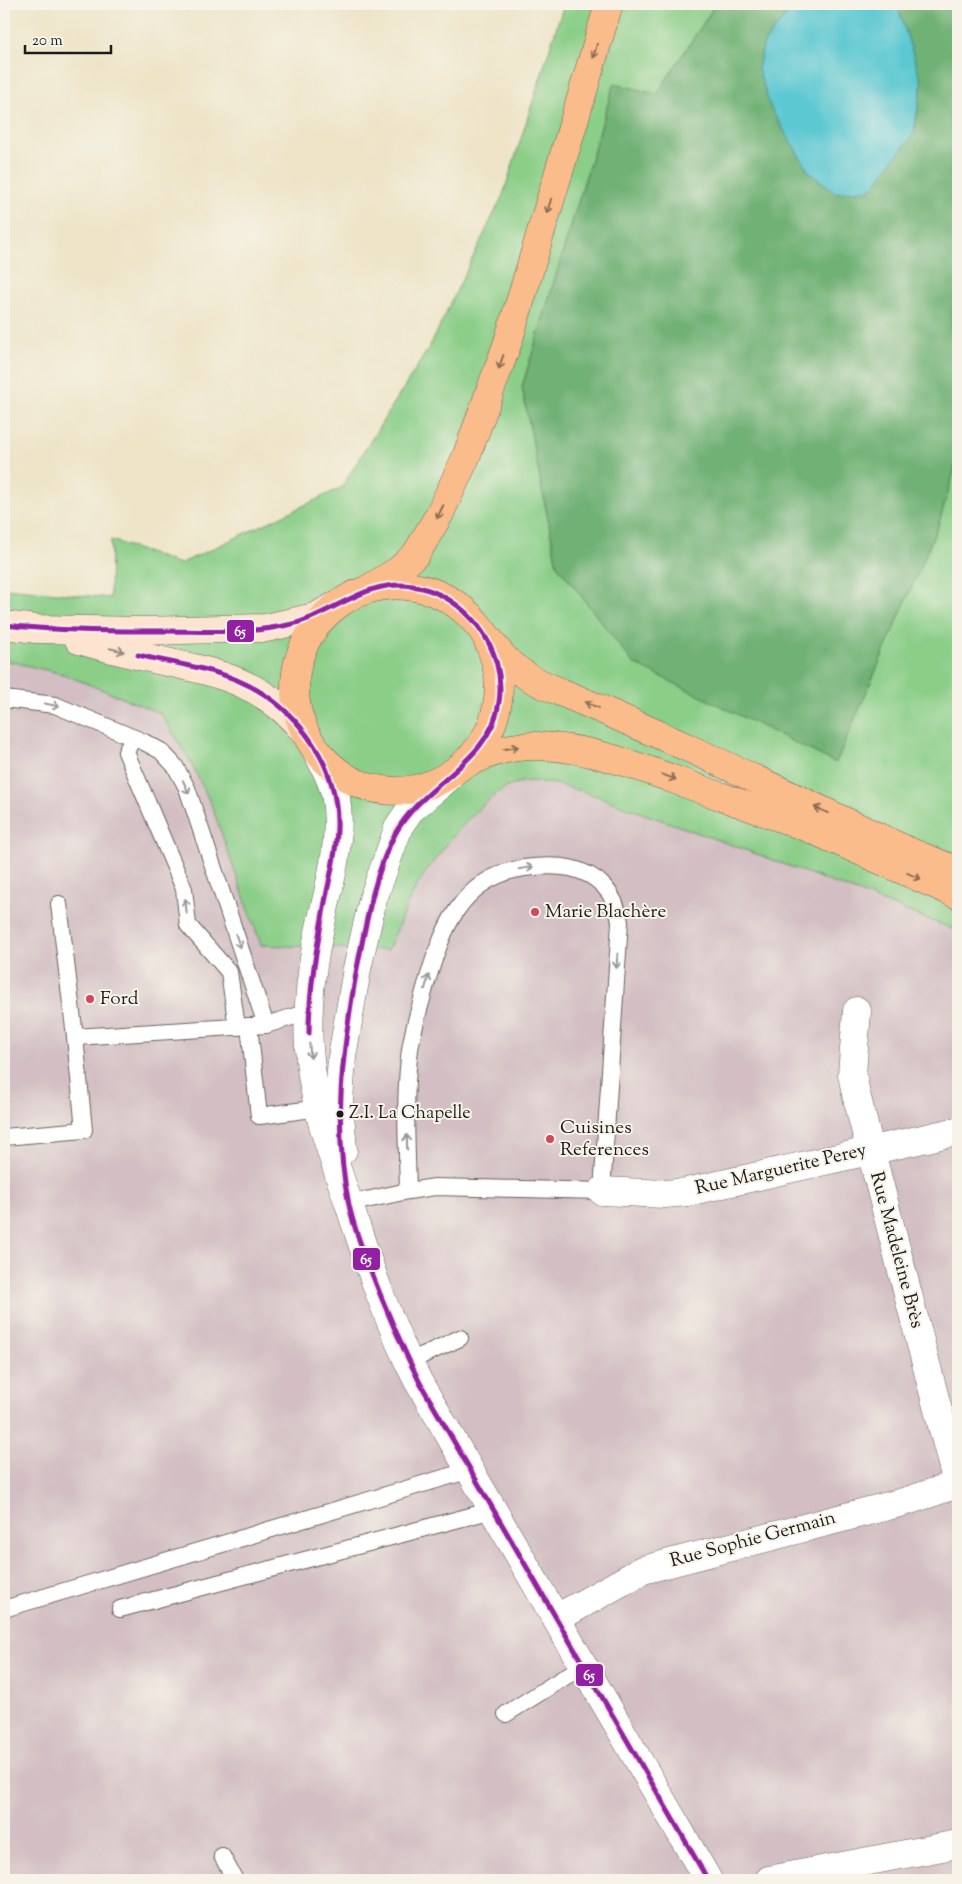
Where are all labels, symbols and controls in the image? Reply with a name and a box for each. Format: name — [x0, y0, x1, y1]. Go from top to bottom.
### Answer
scale bar — [25, 22, 111, 54]
text: 20 m — [32, 31, 63, 52]
one-way arrow — [590, 42, 600, 58]
one-way arrow — [543, 198, 553, 214]
one-way arrow — [496, 353, 505, 369]
one-way arrow — [435, 504, 444, 519]
line badge: 65 — [226, 619, 255, 643]
text: 65 — [234, 623, 246, 643]
one-way arrow — [109, 646, 125, 655]
one-way arrow — [585, 700, 600, 709]
one-way arrow — [43, 701, 59, 711]
one-way arrow — [502, 743, 518, 753]
one-way arrow — [661, 773, 676, 782]
one-way arrow — [181, 779, 191, 794]
one-way arrow — [814, 805, 829, 814]
one-way arrow — [518, 862, 534, 872]
one-way arrow — [906, 871, 921, 881]
one-way arrow — [181, 899, 191, 915]
place label: Marie Blachère — [545, 899, 666, 926]
marker: Marie Blachère — [529, 906, 541, 918]
one-way arrow — [234, 932, 243, 948]
one-way arrow — [613, 952, 622, 968]
one-way arrow — [423, 974, 433, 990]
place label: Ford — [100, 986, 139, 1013]
marker: Ford — [84, 993, 96, 1005]
one-way arrow — [305, 1043, 315, 1059]
place label: Z.I. La Chapelle — [349, 1101, 471, 1127]
marker: Z.I. La Chapelle — [335, 1109, 345, 1119]
place label: Cuisines References — [560, 1115, 649, 1164]
marker: Cuisines References — [544, 1133, 556, 1145]
one-way arrow — [402, 1134, 412, 1150]
street label: Rue Marguerite Perey — [693, 1137, 870, 1203]
street label: Rue Madeleine Brès — [862, 1169, 930, 1331]
line badge: 65 — [352, 1247, 381, 1271]
text: 65 — [360, 1251, 372, 1271]
street label: Rue Sophie Germain — [667, 1505, 839, 1575]
line badge: 65 — [575, 1663, 604, 1687]
text: 65 — [583, 1667, 595, 1687]

